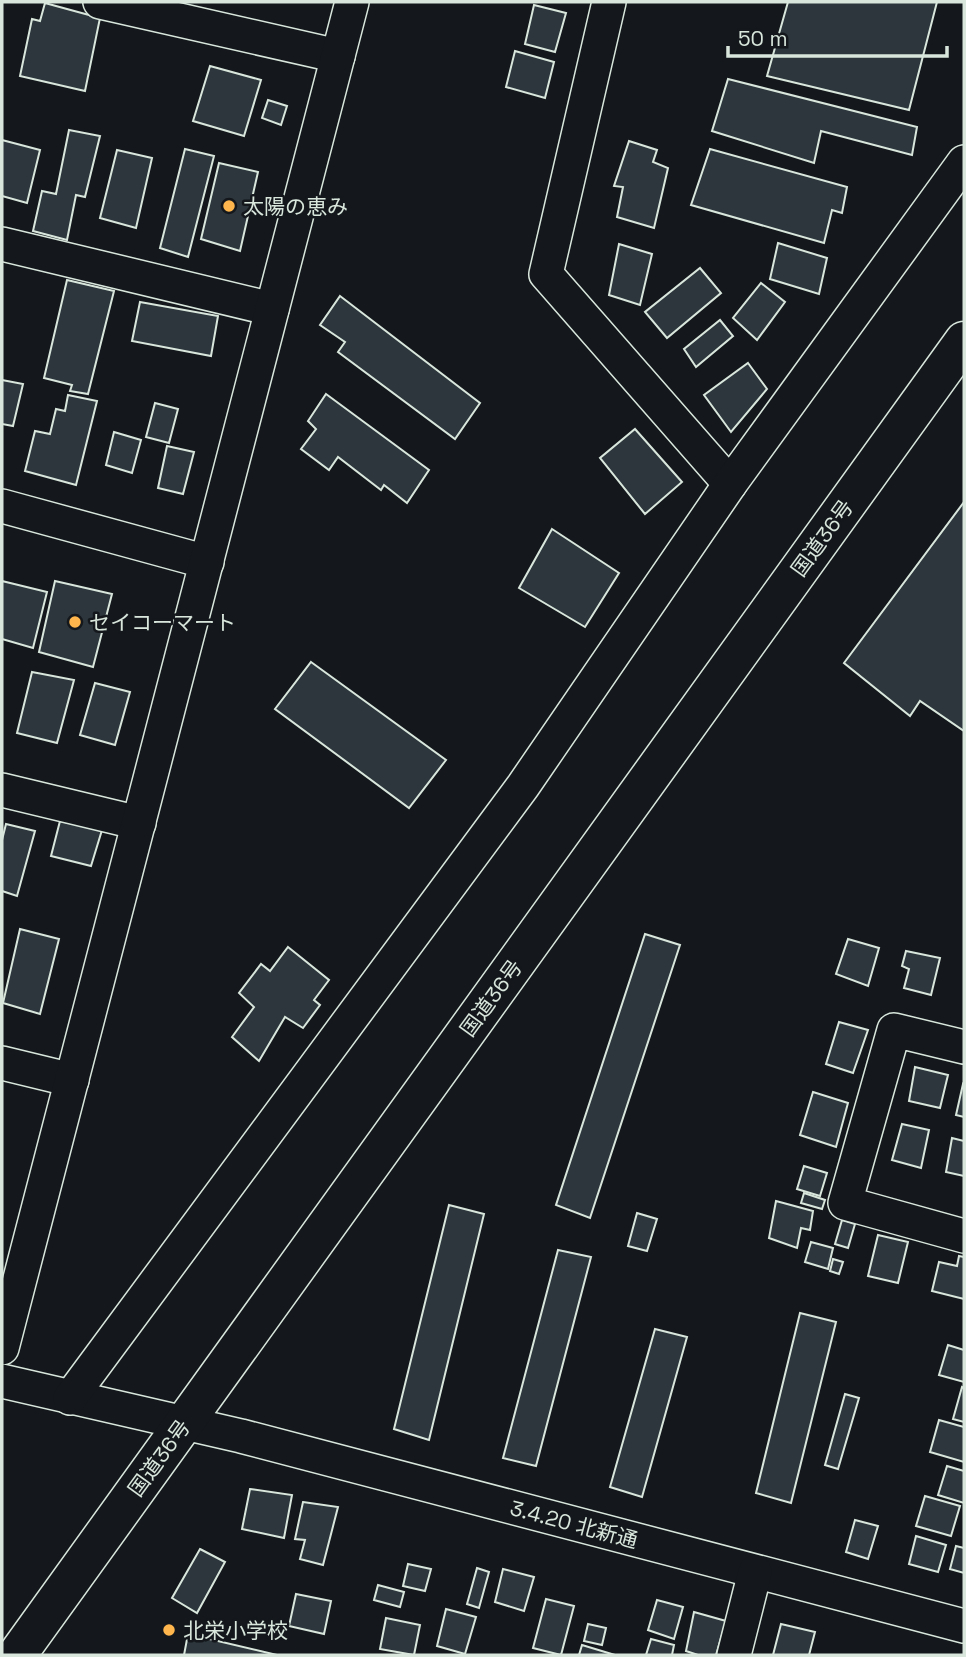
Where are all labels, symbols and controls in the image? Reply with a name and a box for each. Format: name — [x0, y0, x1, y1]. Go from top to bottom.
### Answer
scale bar — [728, 14, 947, 58]
text: 50 m — [738, 25, 788, 52]
place label: 太陽の恵み — [243, 193, 348, 220]
marker: 太陽の恵み — [221, 198, 237, 214]
street label: 国道36号 — [785, 494, 859, 582]
place label: セイコーマート — [89, 609, 236, 636]
marker: セイコーマート — [67, 614, 83, 630]
street label: 国道36号 — [454, 954, 528, 1042]
street label: 国道36号 — [122, 1414, 196, 1502]
street label: 3.4.20 北新通 — [507, 1494, 641, 1554]
place label: 北栄小学校 — [183, 1617, 288, 1644]
marker: 北栄小学校 — [161, 1622, 177, 1638]

